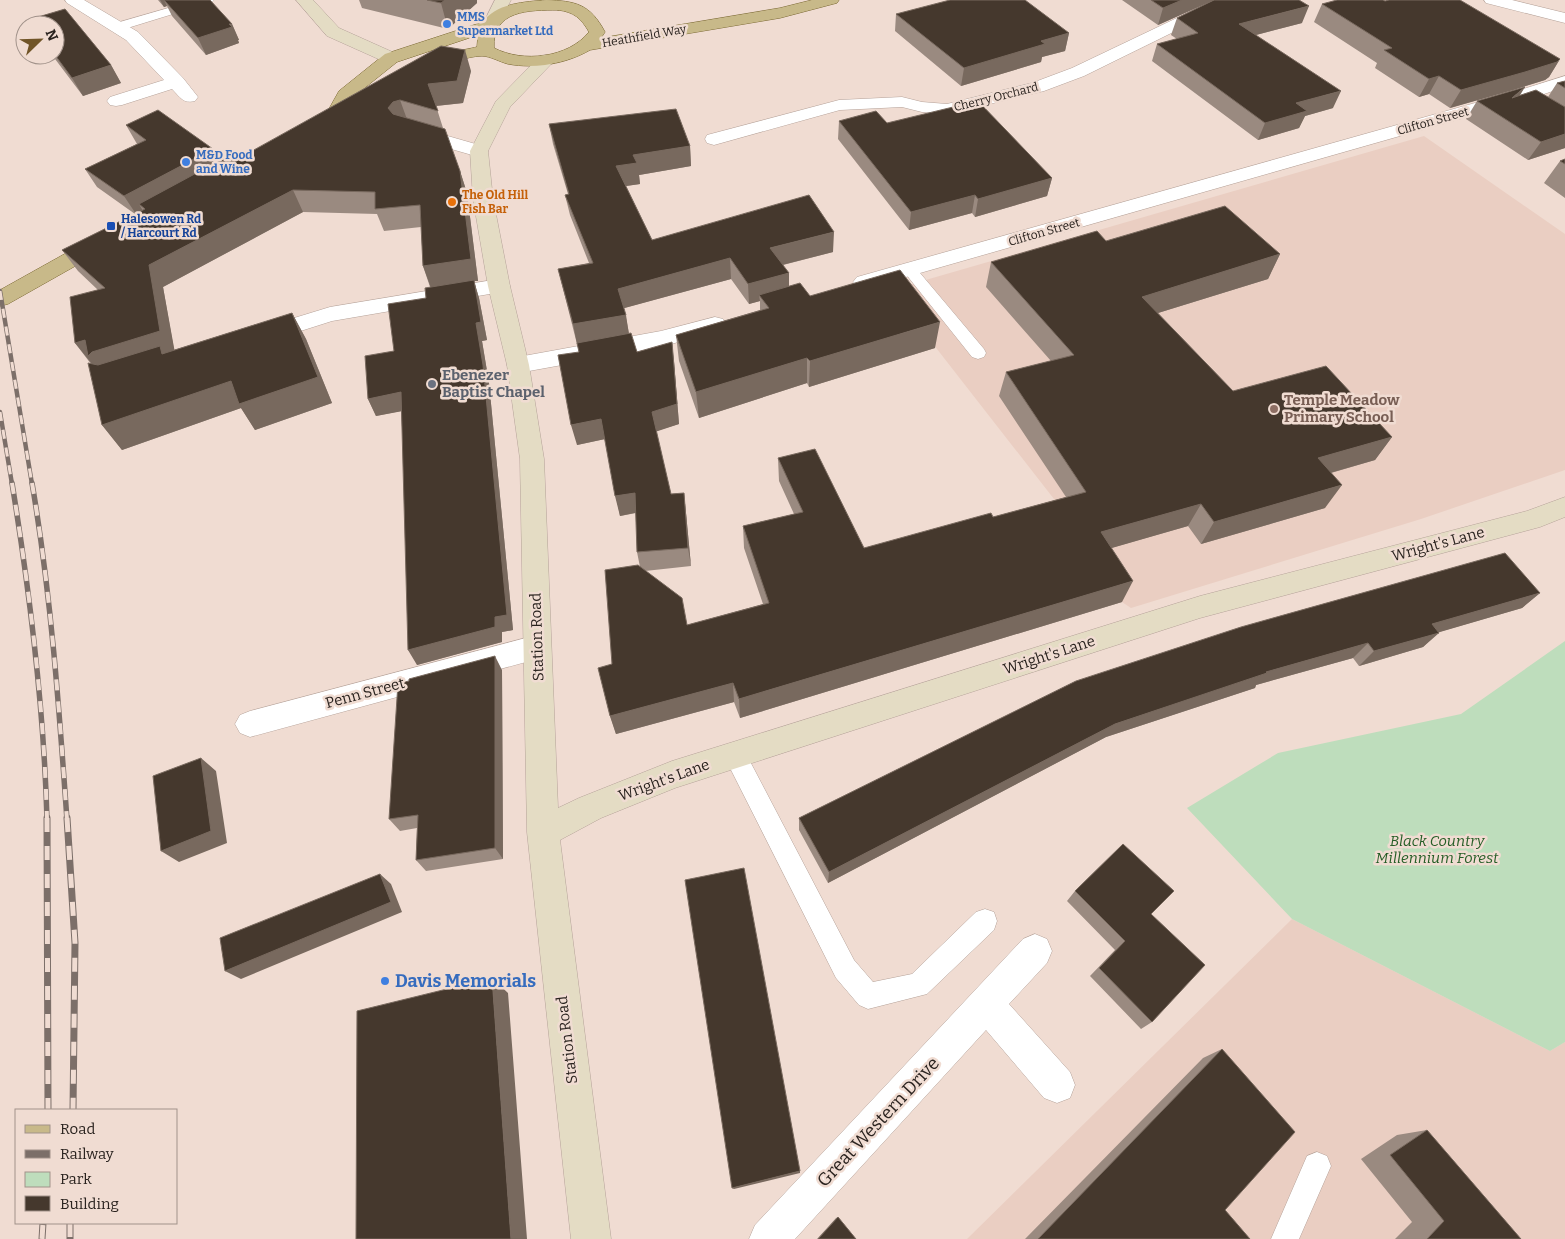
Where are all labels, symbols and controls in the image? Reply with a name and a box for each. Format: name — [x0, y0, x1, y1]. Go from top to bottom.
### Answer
place label: MMS Supermarket Ltd — [457, 10, 554, 38]
north arrow — [15, 15, 65, 65]
marker: MMS Supermarket Ltd — [441, 18, 453, 30]
street label: Heathfield Way — [601, 22, 688, 50]
text: N — [42, 27, 62, 44]
street label: Cherry Orchard — [952, 80, 1040, 114]
street label: Clifton Street — [1396, 104, 1471, 138]
place label: M&D Food and Wine — [196, 148, 253, 176]
marker: M&D Food and Wine — [180, 156, 192, 168]
place label: The Old Hill Fish Bar — [462, 188, 528, 216]
marker: The Old Hill Fish Bar — [446, 196, 458, 208]
place label: Halesowen Rd / Harcourt Rd — [120, 212, 202, 240]
street label: Clifton Street — [1007, 215, 1082, 249]
marker: Halesowen Rd / Harcourt Rd — [105, 220, 117, 232]
place label: Ebenezer Baptist Chapel — [442, 366, 545, 401]
marker: Ebenezer Baptist Chapel — [426, 378, 438, 390]
place label: Temple Meadow Primary School — [1284, 391, 1400, 426]
marker: Temple Meadow Primary School — [1268, 403, 1280, 415]
street label: Wright's Lane — [1390, 523, 1486, 565]
street label: Station Road — [526, 592, 548, 682]
street label: Wright's Lane — [1001, 632, 1097, 678]
street label: Penn Street — [323, 674, 407, 712]
street label: Wright's Lane — [616, 755, 712, 805]
park label: Black Country Millennium Forest — [1376, 832, 1499, 867]
place label: Davis Memorials — [395, 970, 536, 992]
marker: Davis Memorials — [379, 975, 391, 987]
street label: Station Road — [553, 995, 581, 1085]
street label: Great Western Drive — [812, 1053, 944, 1191]
legend — [15, 1109, 178, 1224]
text: Road — [60, 1120, 95, 1138]
text: Railway — [60, 1145, 114, 1163]
text: Park — [60, 1170, 92, 1188]
text: Building — [60, 1195, 119, 1213]

